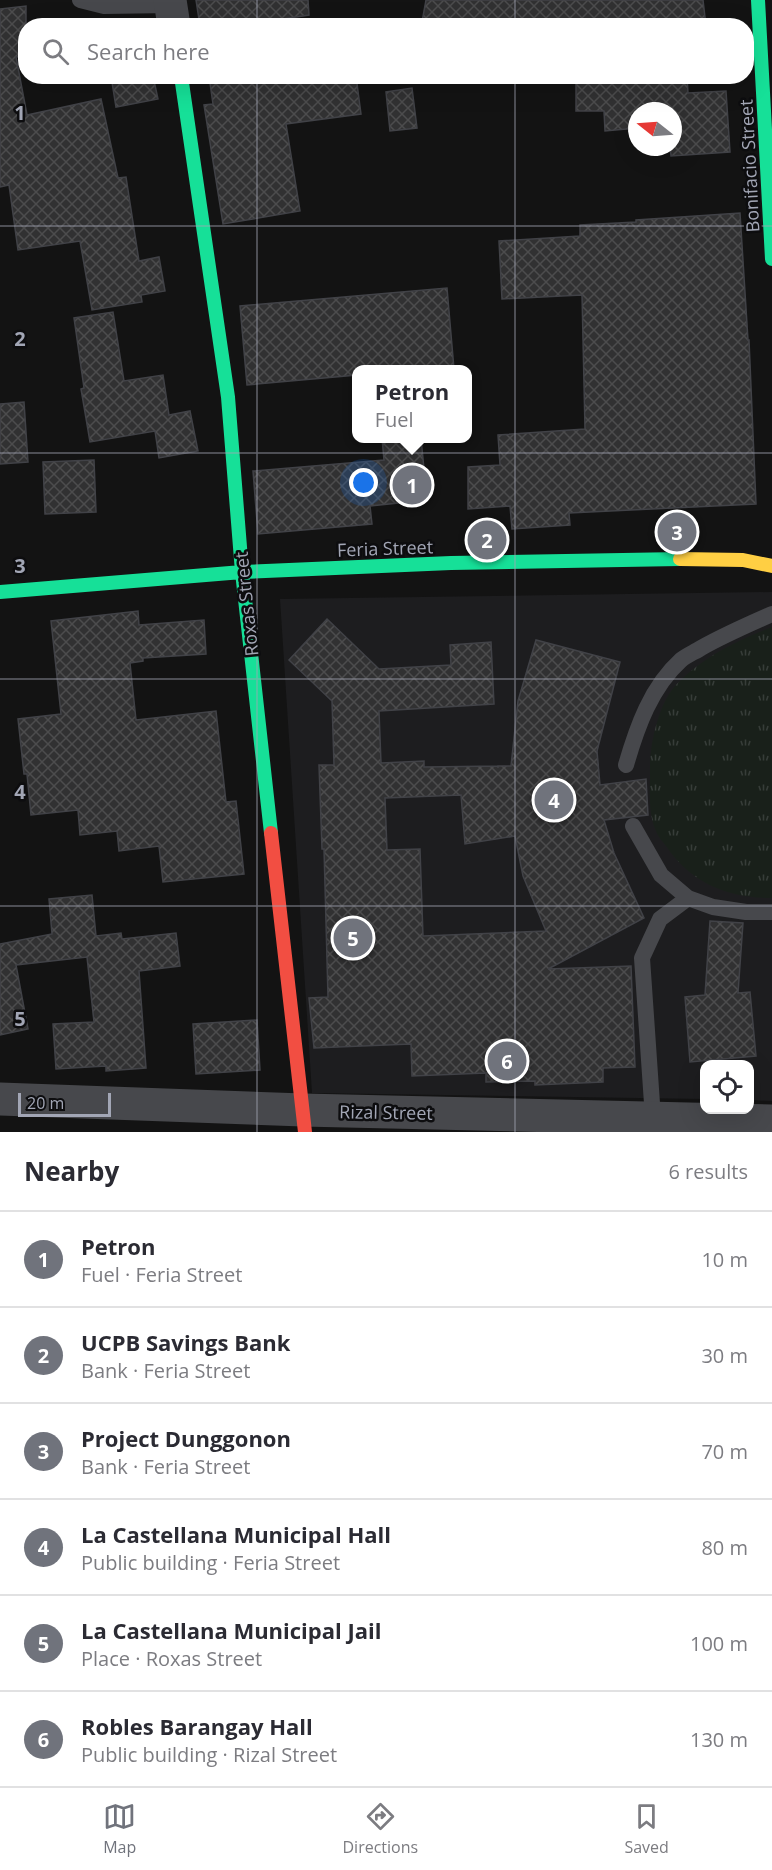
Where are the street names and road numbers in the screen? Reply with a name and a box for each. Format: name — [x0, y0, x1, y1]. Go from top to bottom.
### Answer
street label: Bonifacio Street — [734, 99, 764, 233]
street label: Feria Street — [336, 534, 434, 562]
street label: Roxas Street — [229, 551, 263, 657]
street label: Rizal Street — [339, 1099, 433, 1125]

